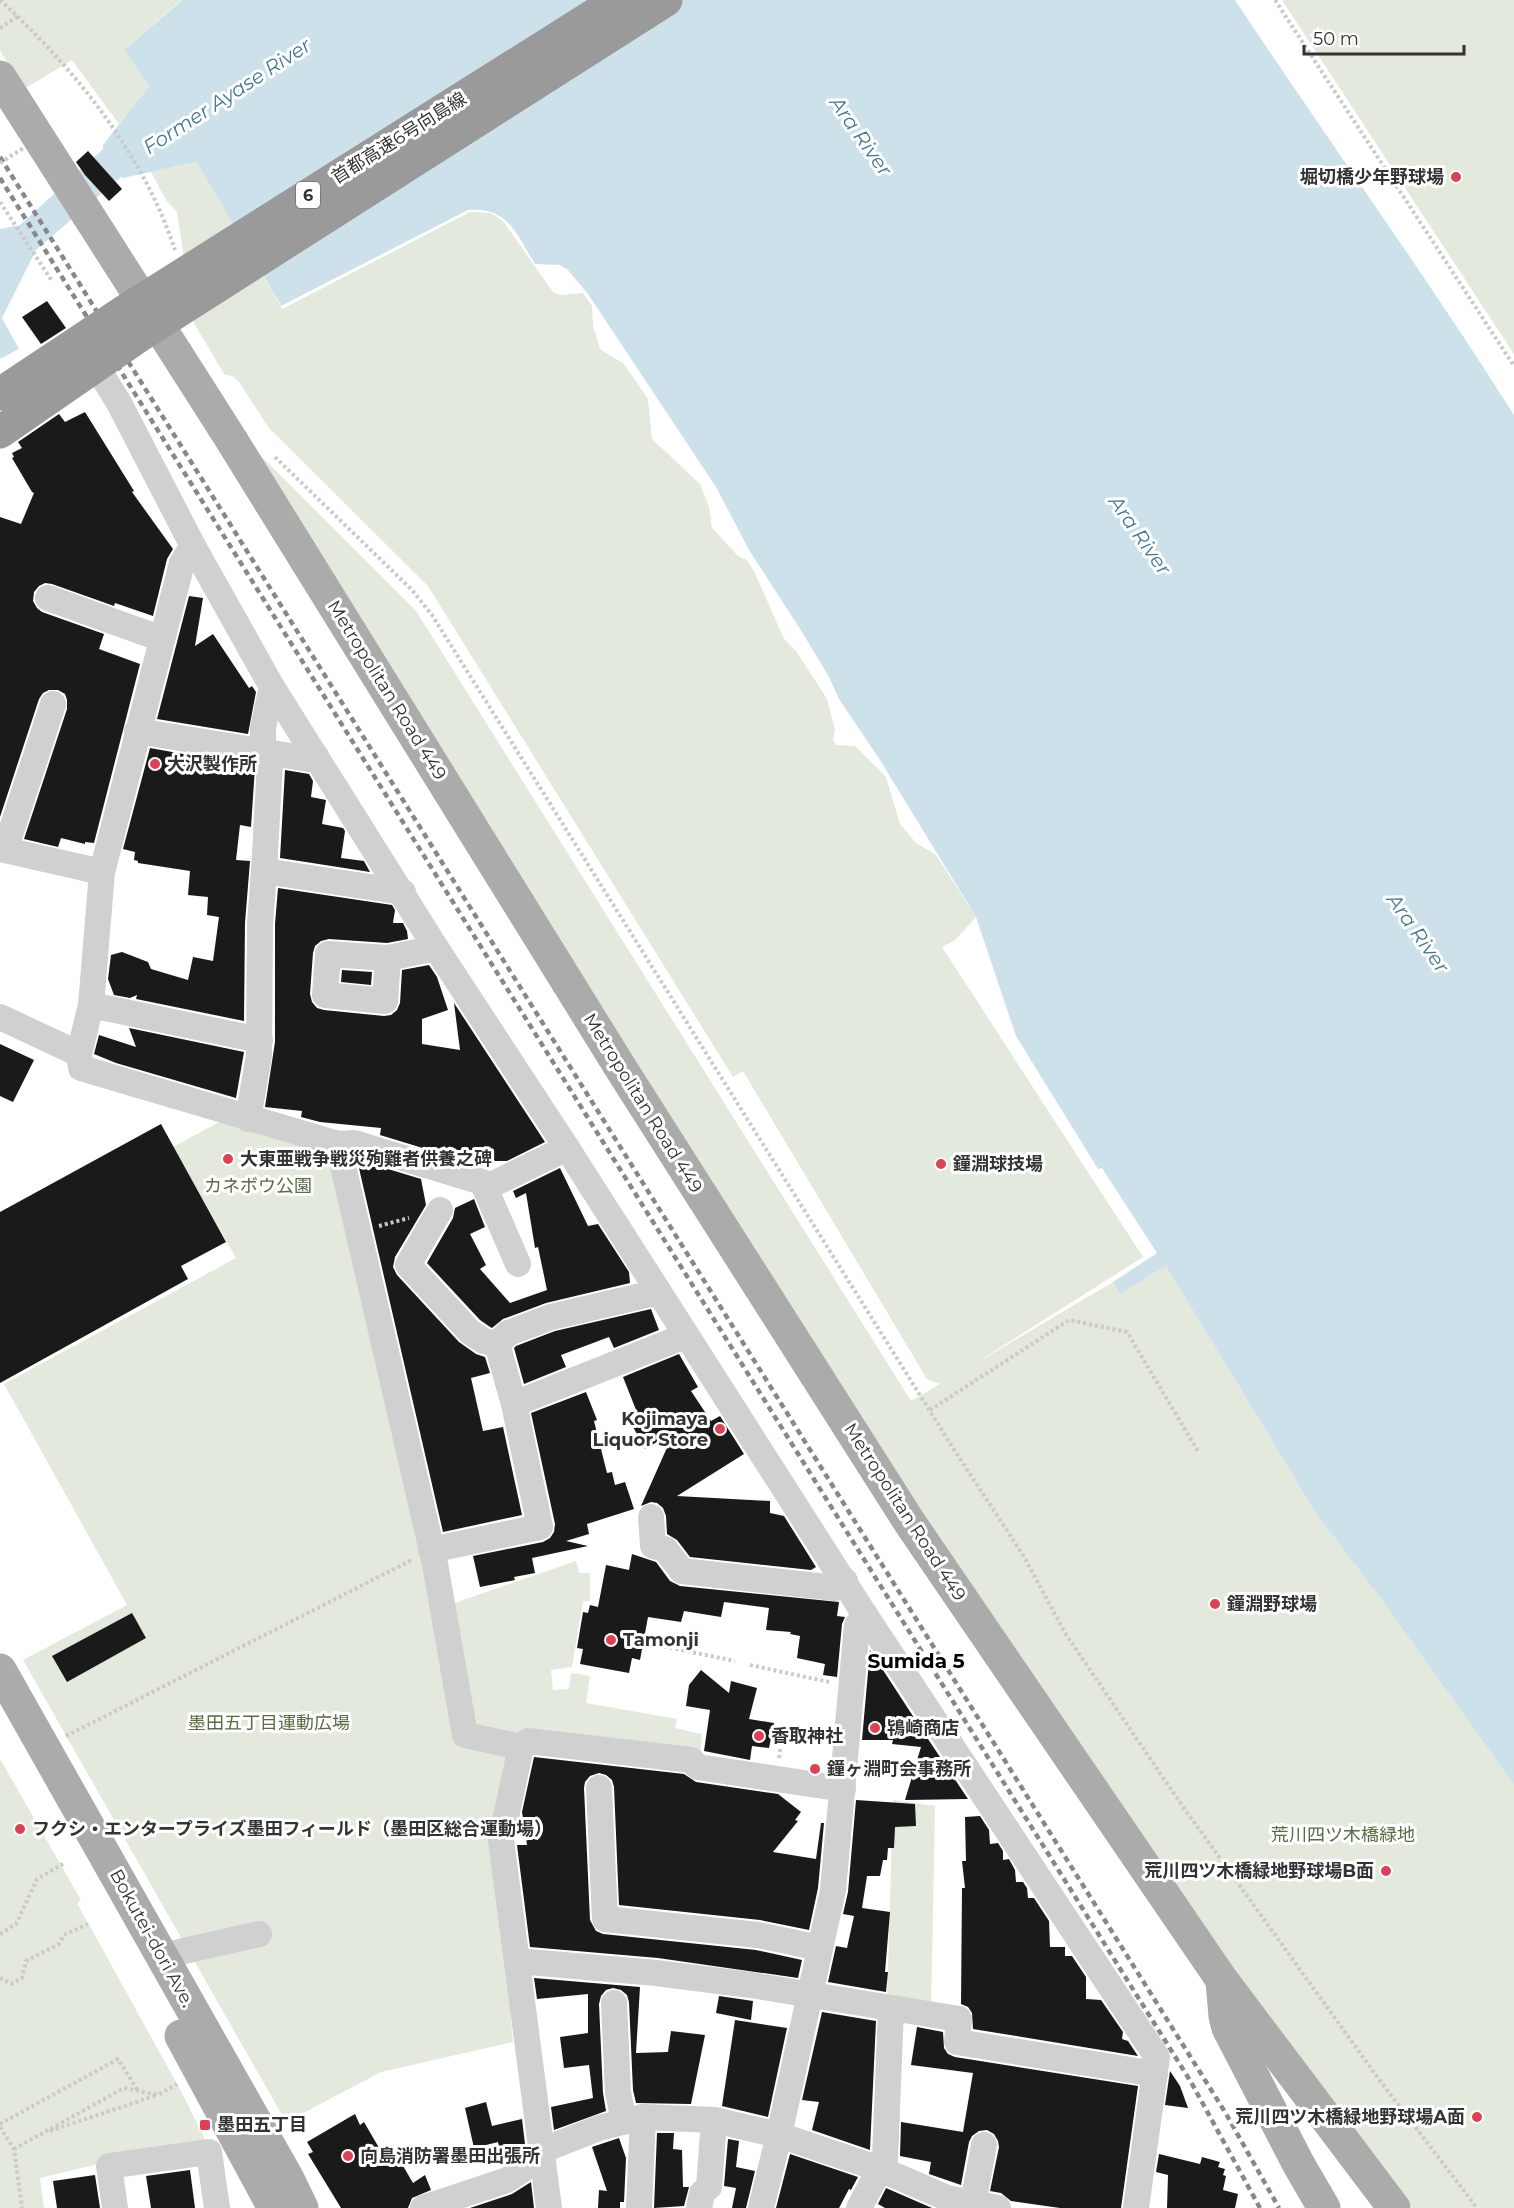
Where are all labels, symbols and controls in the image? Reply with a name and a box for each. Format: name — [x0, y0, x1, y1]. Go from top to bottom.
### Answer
scale bar — [1304, 18, 1464, 56]
text: 50 m — [1313, 28, 1359, 50]
water label: Former Ayase River — [139, 32, 316, 159]
street label: 首都高速6号向島線 — [327, 88, 471, 188]
water label: Ara River — [824, 91, 898, 181]
place label: 堀切橋少年野球場 — [1300, 166, 1444, 188]
marker: 堀切橋少年野球場 — [1449, 170, 1463, 184]
road number: 6 — [296, 182, 320, 208]
water label: Ara River — [1103, 490, 1177, 580]
street label: Metropolitan Road 449 — [323, 596, 451, 784]
place label: 大沢製作所 — [167, 753, 257, 775]
marker: 大沢製作所 — [148, 757, 162, 771]
water label: Ara River — [1381, 888, 1455, 978]
street label: Metropolitan Road 449 — [579, 1009, 707, 1197]
place label: 大東亜戦争戦災殉難者供養之碑 — [240, 1148, 492, 1170]
marker: 大東亜戦争戦災殉難者供養之碑 — [221, 1152, 235, 1166]
place label: 鐘淵球技場 — [952, 1153, 1043, 1175]
marker: 鐘淵球技場 — [934, 1157, 948, 1171]
park label: カネボウ公園 — [204, 1175, 312, 1197]
place label: Kojimaya Liquor Store — [593, 1408, 708, 1451]
street label: Metropolitan Road 449 — [839, 1419, 971, 1605]
marker: Kojimaya Liquor Store — [713, 1422, 727, 1436]
place label: 鐘淵野球場 — [1226, 1593, 1317, 1615]
marker: 鐘淵野球場 — [1208, 1597, 1222, 1611]
place label: Tamonji — [623, 1629, 699, 1651]
marker: Tamonji — [604, 1633, 618, 1647]
district label: Sumida 5 — [867, 1649, 965, 1673]
park label: 墨田五丁目運動広場 — [188, 1712, 350, 1734]
place label: 鴇崎商店 — [887, 1717, 959, 1739]
marker: 鴇崎商店 — [868, 1721, 882, 1735]
place label: 香取神社 — [771, 1725, 843, 1747]
marker: 香取神社 — [752, 1729, 766, 1743]
place label: 鐘ヶ淵町会事務所 — [826, 1758, 971, 1780]
marker: 鐘ヶ淵町会事務所 — [808, 1762, 822, 1776]
place label: フクシ・エンタープライズ墨田フィールド（墨田区総合運動場） — [32, 1818, 552, 1840]
marker: フクシ・エンタープライズ墨田フィールド（墨田区総合運動場） — [13, 1822, 27, 1836]
park label: 荒川四ツ木橋緑地 — [1271, 1824, 1415, 1846]
place label: 荒川四ツ木橋緑地野球場B面 — [1144, 1860, 1374, 1882]
marker: 荒川四ツ木橋緑地野球場B面 — [1379, 1864, 1393, 1878]
street label: Bokutei-dori Ave. — [105, 1865, 199, 2011]
place label: 荒川四ツ木橋緑地野球場A面 — [1235, 2106, 1465, 2128]
marker: 荒川四ツ木橋緑地野球場A面 — [1470, 2110, 1484, 2124]
place label: 墨田五丁目 — [217, 2114, 307, 2136]
marker: 墨田五丁目 — [198, 2118, 212, 2132]
place label: 向島消防署墨田出張所 — [360, 2145, 540, 2167]
marker: 向島消防署墨田出張所 — [341, 2149, 355, 2163]

